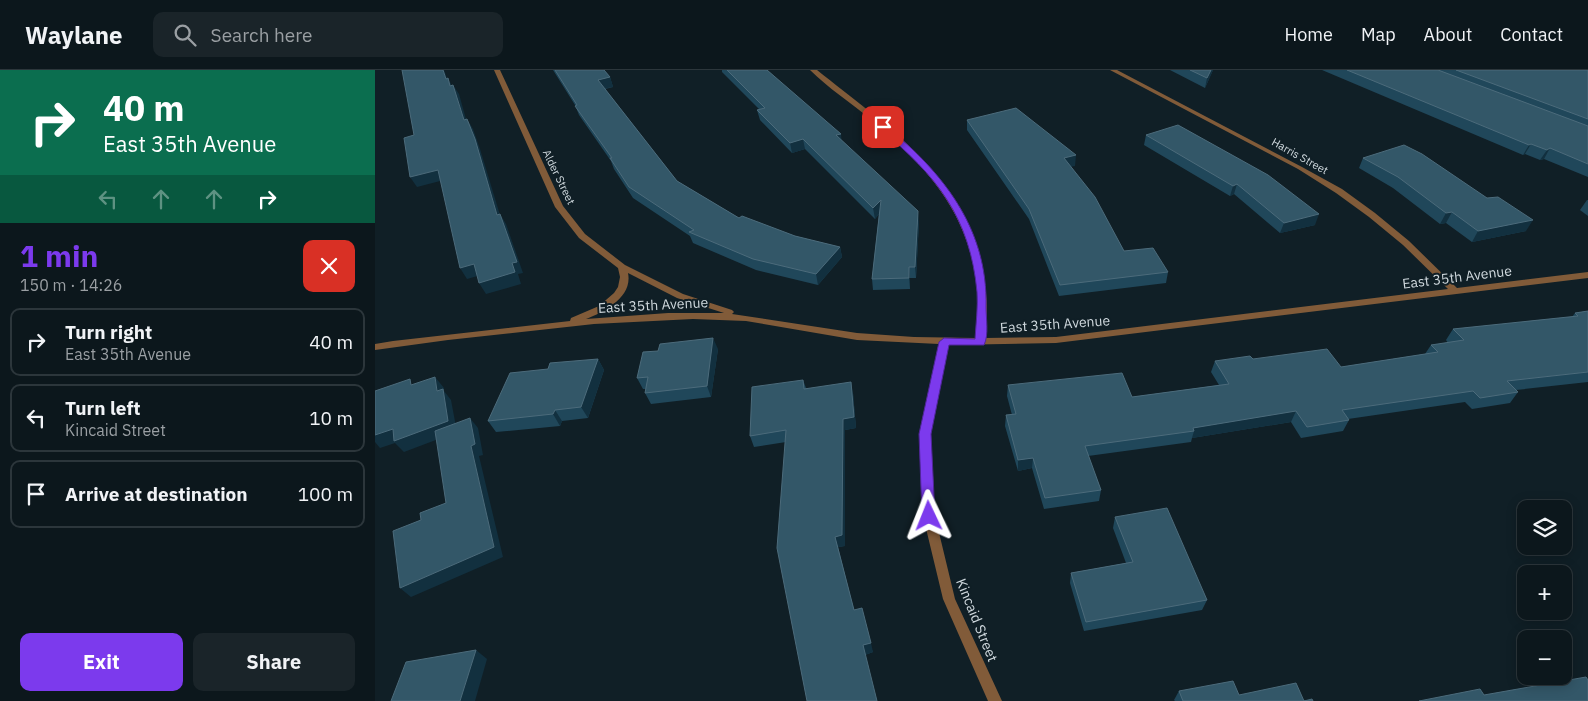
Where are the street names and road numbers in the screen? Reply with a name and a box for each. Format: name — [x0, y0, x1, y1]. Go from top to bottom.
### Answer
street label: Harris Street — [1269, 135, 1331, 177]
street label: Alder Street — [540, 147, 578, 207]
street label: East 35th Avenue — [1401, 261, 1513, 293]
street label: East 35th Avenue — [597, 293, 709, 317]
street label: East 35th Avenue — [999, 311, 1111, 337]
street label: Kincaid Street — [952, 576, 1002, 664]

